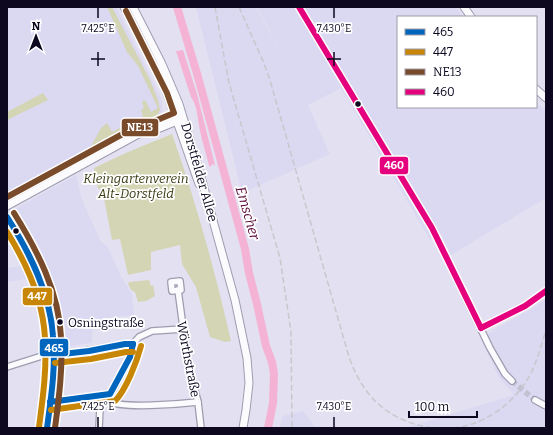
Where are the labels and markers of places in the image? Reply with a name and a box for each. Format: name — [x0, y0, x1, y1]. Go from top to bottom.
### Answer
unlabelled marker — [353, 99, 363, 109]
unlabelled marker — [11, 226, 21, 236]
place label: Osningstraße — [68, 316, 144, 330]
marker: Osningstraße — [55, 317, 65, 327]

